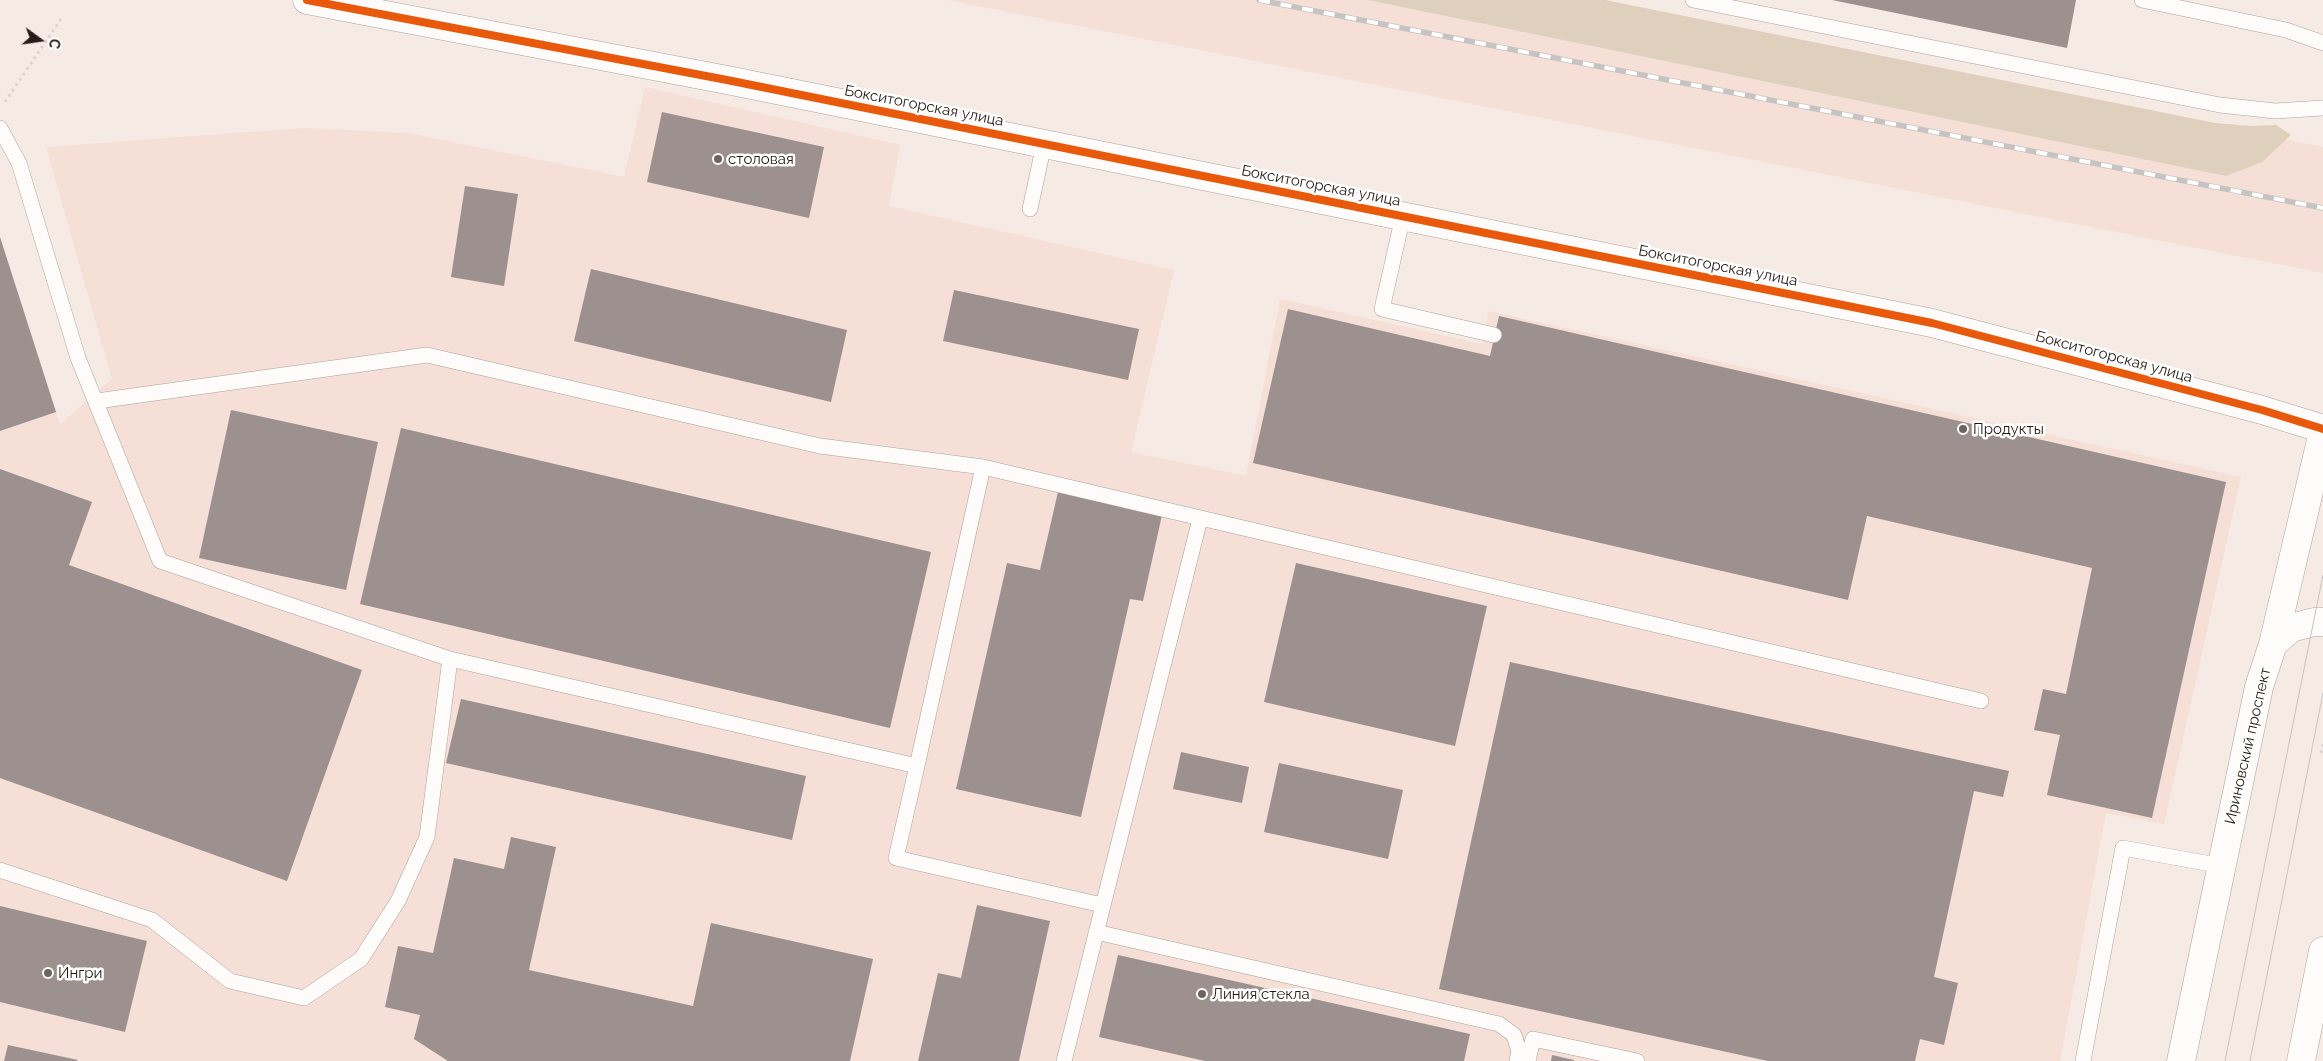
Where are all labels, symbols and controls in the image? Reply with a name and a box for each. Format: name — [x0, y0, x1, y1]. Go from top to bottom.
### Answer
north arrow — [15, 15, 65, 65]
text: С — [46, 37, 63, 50]
street label: Бокситогорская улица — [843, 82, 1005, 130]
place label: столовая — [728, 150, 794, 168]
marker: столовая — [712, 153, 724, 165]
street label: Бокситогорская улица — [1240, 162, 1402, 210]
street label: Бокситогорская улица — [1637, 242, 1799, 290]
street label: Бокситогорская улица — [2034, 327, 2194, 387]
place label: Продукты — [1973, 420, 2044, 438]
marker: Продукты — [1957, 423, 1969, 435]
street label: Ириновский проспект — [2221, 666, 2275, 826]
place label: Ингри — [58, 964, 102, 982]
marker: Ингри — [42, 967, 54, 979]
place label: Линия стекла — [1212, 985, 1310, 1003]
marker: Линия стекла — [1196, 988, 1208, 1000]

